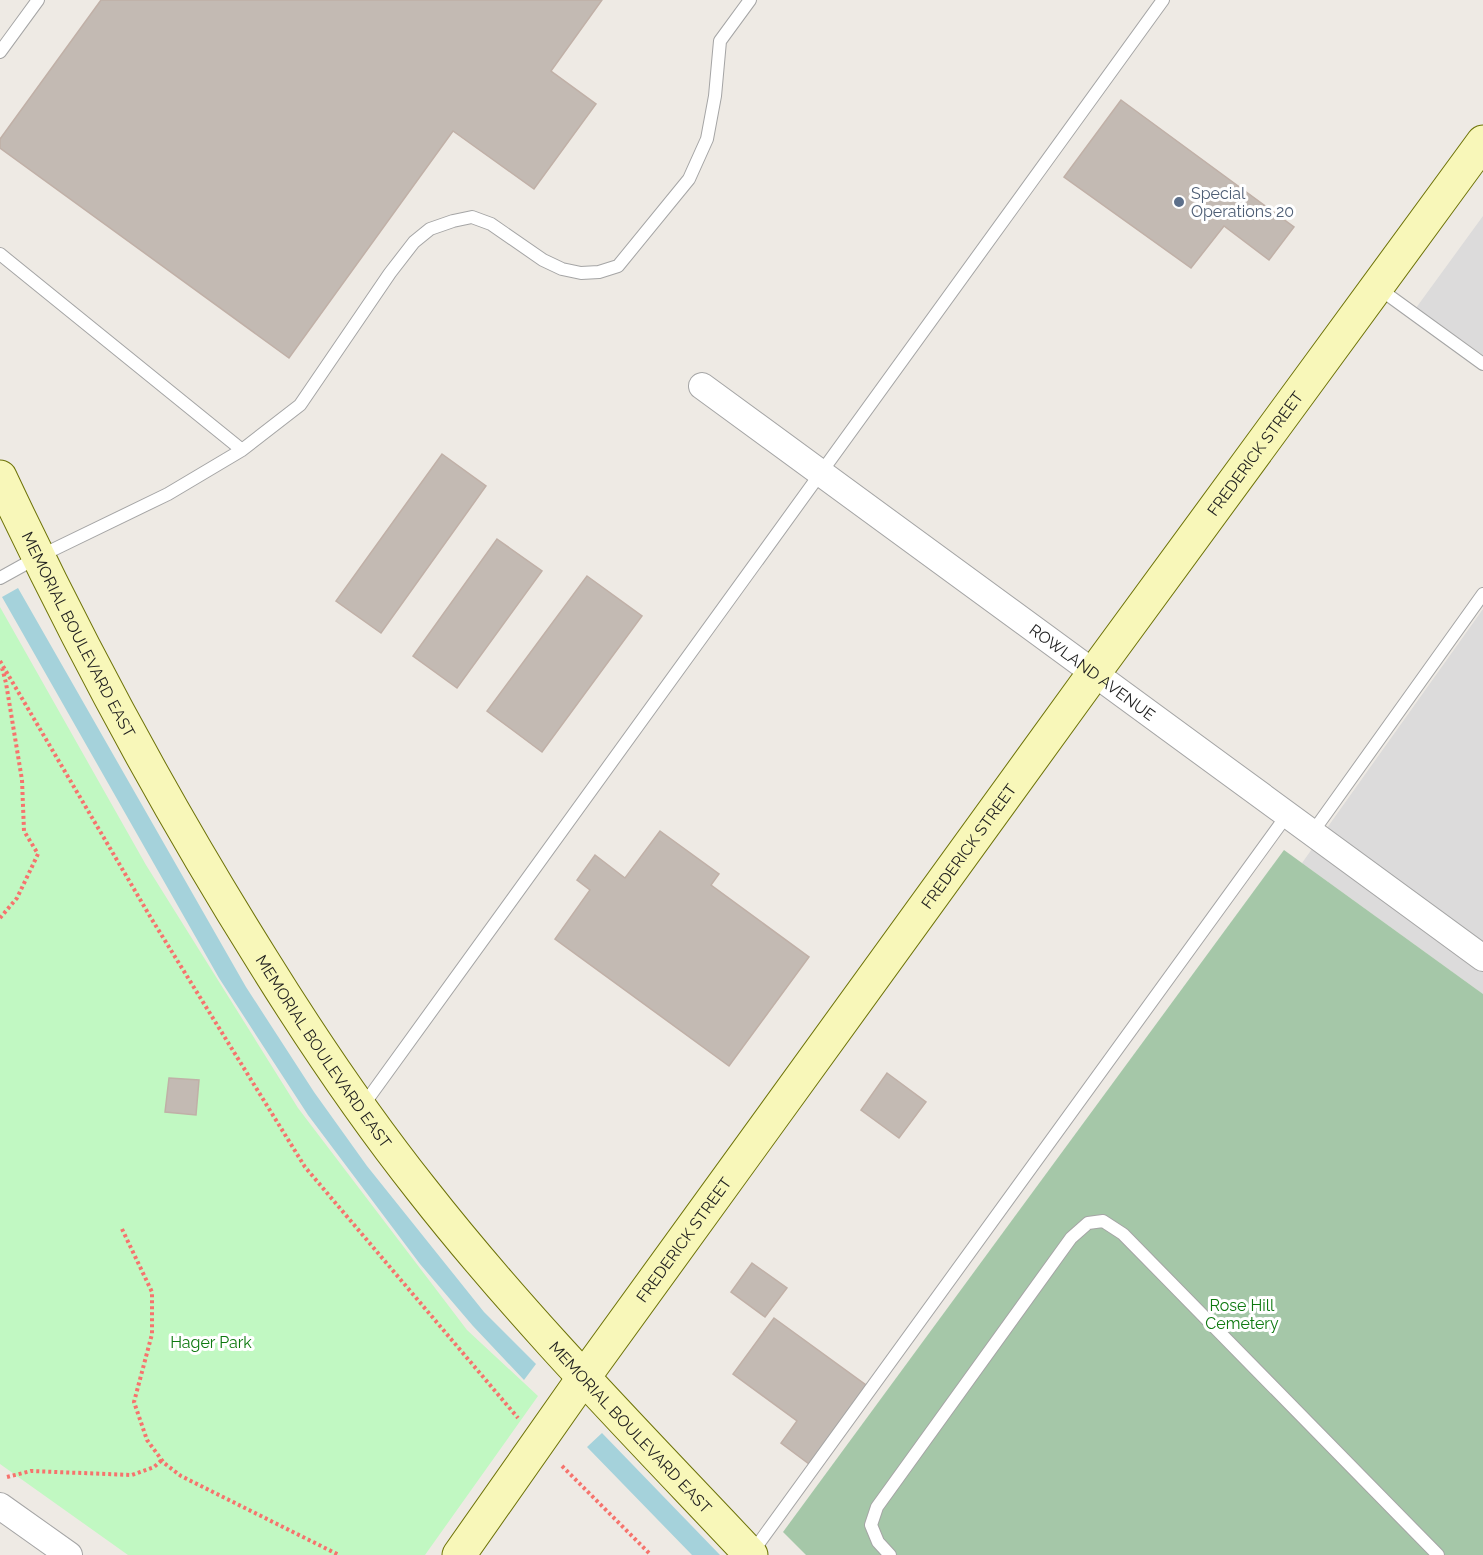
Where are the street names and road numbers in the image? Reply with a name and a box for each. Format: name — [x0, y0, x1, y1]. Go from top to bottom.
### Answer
street label: FREDERICK STREET — [1203, 388, 1307, 520]
street label: MEMORIAL BOULEVARD EAST — [18, 529, 139, 741]
street label: ROWLAND AVENUE — [1026, 620, 1159, 725]
street label: FREDERICK STREET — [917, 780, 1021, 913]
street label: MEMORIAL BOULEVARD EAST — [252, 952, 395, 1152]
street label: FREDERICK STREET — [632, 1174, 736, 1306]
street label: MEMORIAL BOULEVARD EAST — [545, 1338, 716, 1517]

